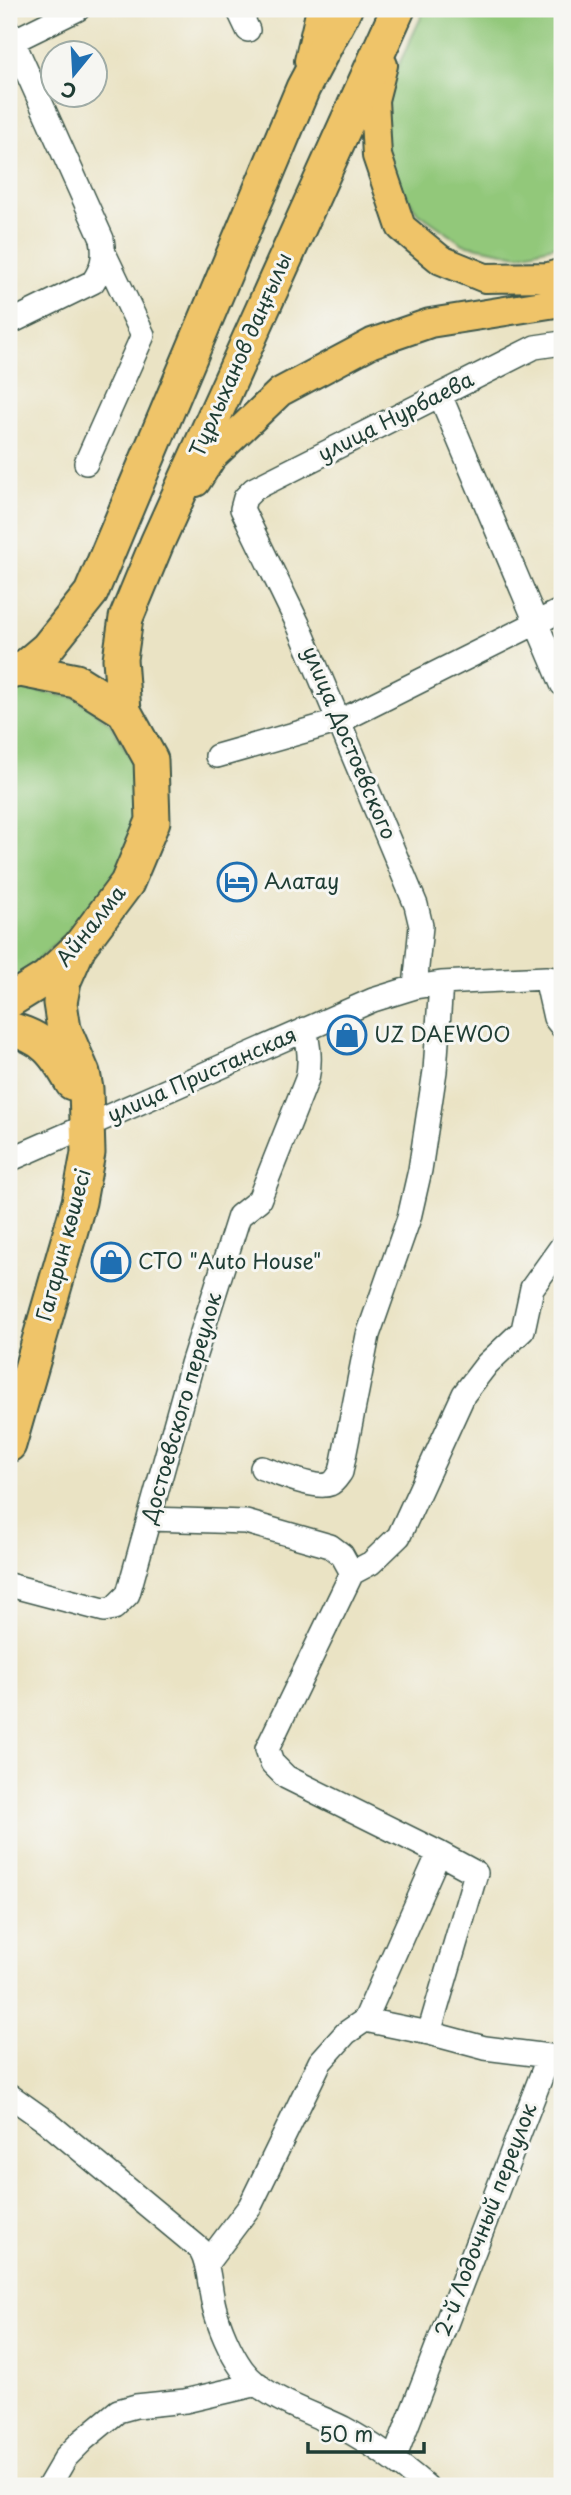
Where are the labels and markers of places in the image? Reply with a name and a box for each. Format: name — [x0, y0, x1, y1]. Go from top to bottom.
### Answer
hotel icon: Алатау — [216, 861, 258, 903]
place label: Алатау — [264, 864, 339, 896]
shop icon: UZ DAEWOO — [326, 1014, 368, 1056]
place label: UZ DAEWOO — [374, 1017, 511, 1049]
shop icon: СТО "Auto House" — [90, 1241, 132, 1283]
place label: СТО "Auto House" — [138, 1244, 321, 1276]

